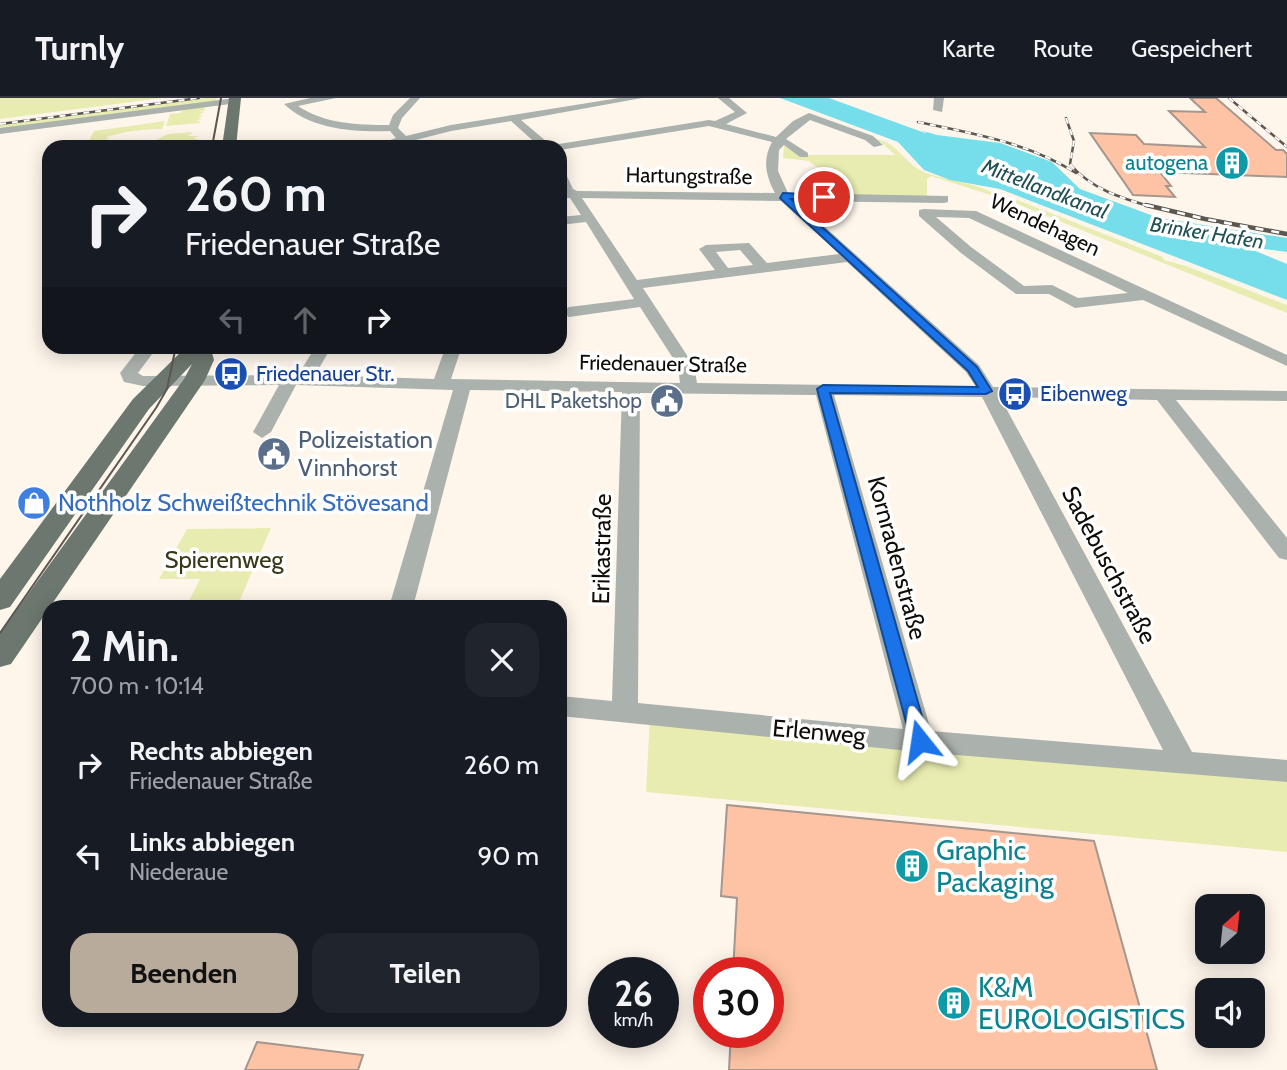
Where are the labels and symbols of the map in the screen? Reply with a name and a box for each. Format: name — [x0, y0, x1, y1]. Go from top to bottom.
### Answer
building icon: autogena — [1213, 144, 1251, 182]
place label: autogena — [1125, 150, 1208, 175]
water label: Mittellandkanal — [978, 153, 1112, 224]
street label: Hartungstraße — [625, 162, 753, 189]
pin — [794, 167, 854, 227]
street label: Wendehagen — [986, 188, 1104, 261]
water label: Brinker Hafen — [1148, 211, 1266, 254]
street label: Friedenauer Straße — [579, 350, 747, 377]
bus stop icon: Friedenauer Str. — [212, 355, 250, 393]
place label: Friedenauer Str. — [256, 361, 395, 386]
bus stop icon: Eibenweg — [996, 375, 1034, 413]
place label: Eibenweg — [1040, 381, 1127, 406]
public building icon: DHL Paketshop — [648, 382, 686, 420]
place label: DHL Paketshop — [505, 388, 642, 413]
place label: Polizeistation Vinnhorst — [298, 425, 433, 482]
public building icon: Polizeistation Vinnhorst — [255, 435, 293, 473]
street label: Kornradenstraße — [862, 473, 933, 643]
street label: Sadebuschstraße — [1056, 481, 1163, 648]
shop icon: Nothholz Schweißtechnik Stövesand — [15, 484, 53, 522]
place label: Nothholz Schweißtechnik Stövesand — [58, 488, 429, 517]
street label: Erikastraße — [586, 493, 617, 605]
park label: Spierenweg — [165, 545, 285, 574]
position arrow — [883, 704, 957, 778]
street label: Erlenweg — [771, 713, 868, 750]
place label: Graphic Packaging — [936, 833, 1055, 899]
building icon: Graphic Packaging — [893, 847, 931, 885]
north arrow — [1195, 894, 1265, 964]
speed limit sign: 30 — [693, 957, 784, 1048]
place label: K&M EUROLOGISTICS — [978, 970, 1185, 1036]
building icon: K&M EUROLOGISTICS — [935, 984, 973, 1022]

